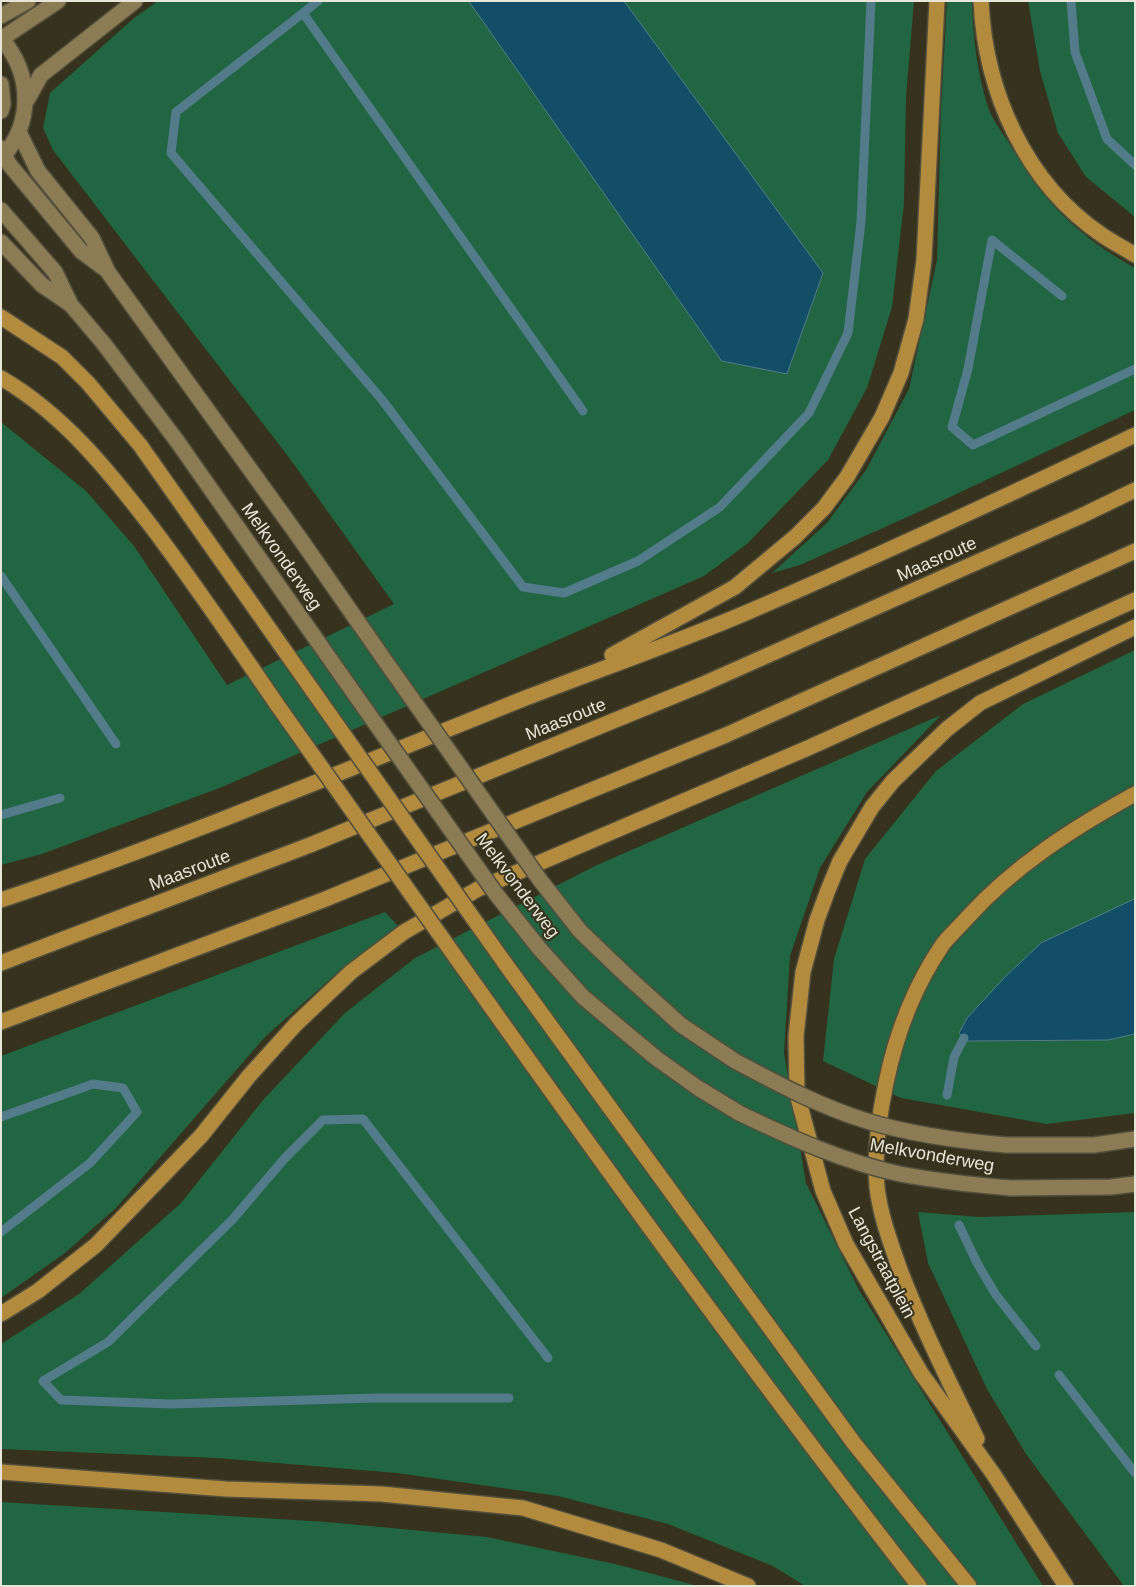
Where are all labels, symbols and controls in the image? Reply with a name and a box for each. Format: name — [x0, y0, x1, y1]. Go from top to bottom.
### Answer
street label: Melkvonderweg — [236, 499, 326, 615]
street label: Maasroute — [894, 533, 980, 587]
street label: Maasroute — [523, 694, 609, 746]
street label: Melkvonderweg — [470, 829, 564, 943]
street label: Maasroute — [146, 846, 234, 896]
street label: Melkvonderweg — [868, 1134, 996, 1178]
street label: Langstraatplein — [843, 1204, 919, 1322]

